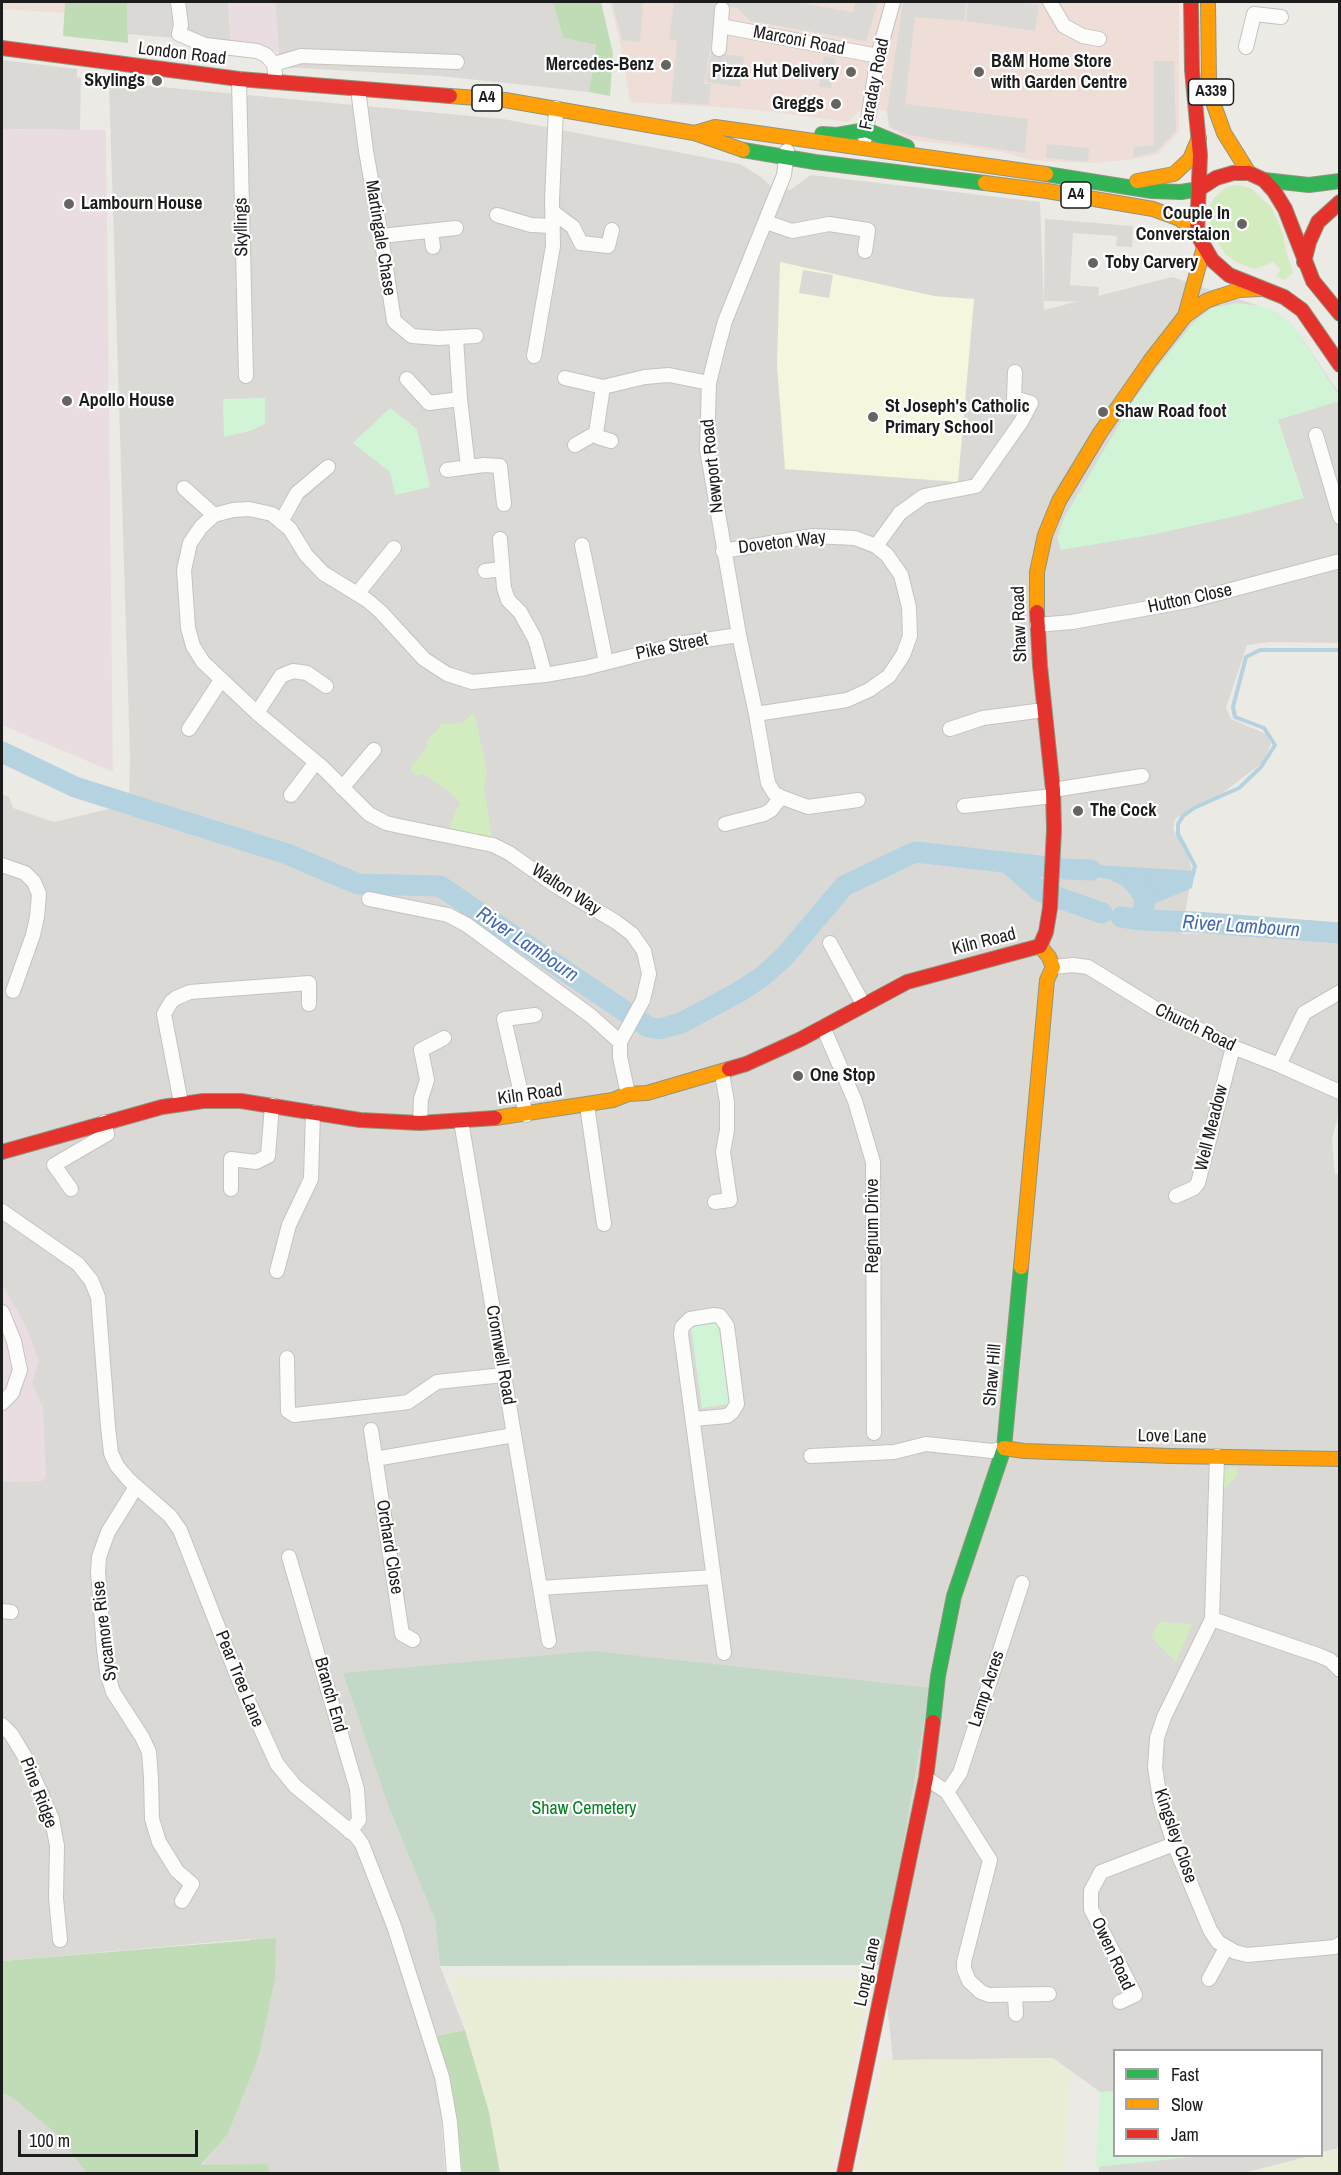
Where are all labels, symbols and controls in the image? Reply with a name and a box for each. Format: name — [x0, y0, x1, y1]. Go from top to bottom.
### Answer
street label: Marconi Road — [751, 22, 847, 60]
street label: Faraday Road — [856, 36, 894, 132]
street label: London Road — [137, 38, 227, 70]
place label: B&M Home Store with Garden Centre — [991, 51, 1127, 94]
place label: Mercedes-Benz — [546, 54, 654, 76]
marker: Mercedes-Benz — [659, 58, 673, 72]
place label: Pizza Hut Delivery — [712, 61, 839, 83]
marker: Pizza Hut Delivery — [844, 65, 858, 79]
marker: B&M Home Store with Garden Centre — [972, 65, 986, 79]
place label: Skylings — [84, 70, 145, 92]
marker: Skylings — [150, 74, 164, 88]
road number: A339 — [1188, 79, 1234, 105]
road number: A4 — [472, 85, 502, 111]
place label: Greggs — [772, 93, 824, 115]
marker: Greggs — [829, 97, 843, 111]
street label: Martingale Chase — [360, 179, 400, 297]
road number: A4 — [1061, 182, 1091, 208]
place label: Lambourn House — [81, 193, 202, 215]
marker: Lambourn House — [62, 197, 76, 211]
street label: Skyllings — [231, 197, 253, 257]
place label: Couple In Converstaion — [1136, 203, 1230, 246]
marker: Couple In Converstaion — [1235, 217, 1249, 231]
place label: Toby Carvery — [1105, 252, 1198, 274]
marker: Toby Carvery — [1086, 256, 1100, 270]
place label: Apollo House — [79, 390, 174, 412]
marker: Apollo House — [60, 394, 74, 408]
place label: St Joseph's Catholic Primary School — [885, 396, 1030, 438]
place label: Shaw Road foot — [1115, 401, 1227, 423]
marker: Shaw Road foot — [1096, 405, 1110, 419]
marker: St Joseph's Catholic Primary School — [866, 410, 880, 424]
street label: Newport Road — [697, 418, 729, 514]
street label: Doveton Way — [737, 527, 827, 559]
street label: Hutton Close — [1146, 580, 1234, 618]
street label: Shaw Road — [1008, 585, 1032, 663]
street label: Pike Street — [634, 629, 710, 665]
place label: The Cock — [1090, 800, 1156, 822]
marker: The Cock — [1071, 804, 1085, 818]
street label: Walton Way — [527, 860, 605, 920]
water label: River Lambourn — [472, 902, 582, 988]
water label: River Lambourn — [1182, 911, 1300, 943]
street label: Kiln Road — [950, 924, 1018, 960]
street label: Church Road — [1151, 999, 1239, 1057]
place label: One Stop — [810, 1065, 876, 1087]
marker: One Stop — [791, 1069, 805, 1083]
street label: Kiln Road — [496, 1080, 564, 1110]
street label: Well Meadow — [1191, 1083, 1233, 1173]
street label: Regnum Drive — [862, 1178, 884, 1274]
street label: Cromwell Road — [481, 1303, 519, 1407]
street label: Shaw Hill — [980, 1343, 1006, 1407]
street label: Love Lane — [1137, 1426, 1207, 1448]
street label: Orchard Close — [371, 1498, 407, 1596]
street label: Sycamore Rise — [88, 1580, 122, 1682]
street label: Pear Tree Lane — [210, 1628, 268, 1730]
street label: Lamp Acres — [965, 1648, 1009, 1730]
street label: Branch End — [309, 1655, 351, 1735]
street label: Pine Ridge — [15, 1755, 61, 1831]
street label: Kingsley Close — [1149, 1786, 1201, 1886]
park label: Shaw Cemetery — [532, 1798, 636, 1820]
street label: Owen Road — [1086, 1914, 1138, 1994]
street label: Long Lane — [850, 1936, 886, 2008]
legend — [1113, 2049, 1323, 2157]
text: Fast — [1171, 2062, 1199, 2087]
text: Slow — [1171, 2092, 1203, 2117]
scale bar — [21, 2118, 201, 2156]
text: Jam — [1171, 2122, 1199, 2147]
text: 100 m — [29, 2128, 70, 2153]

